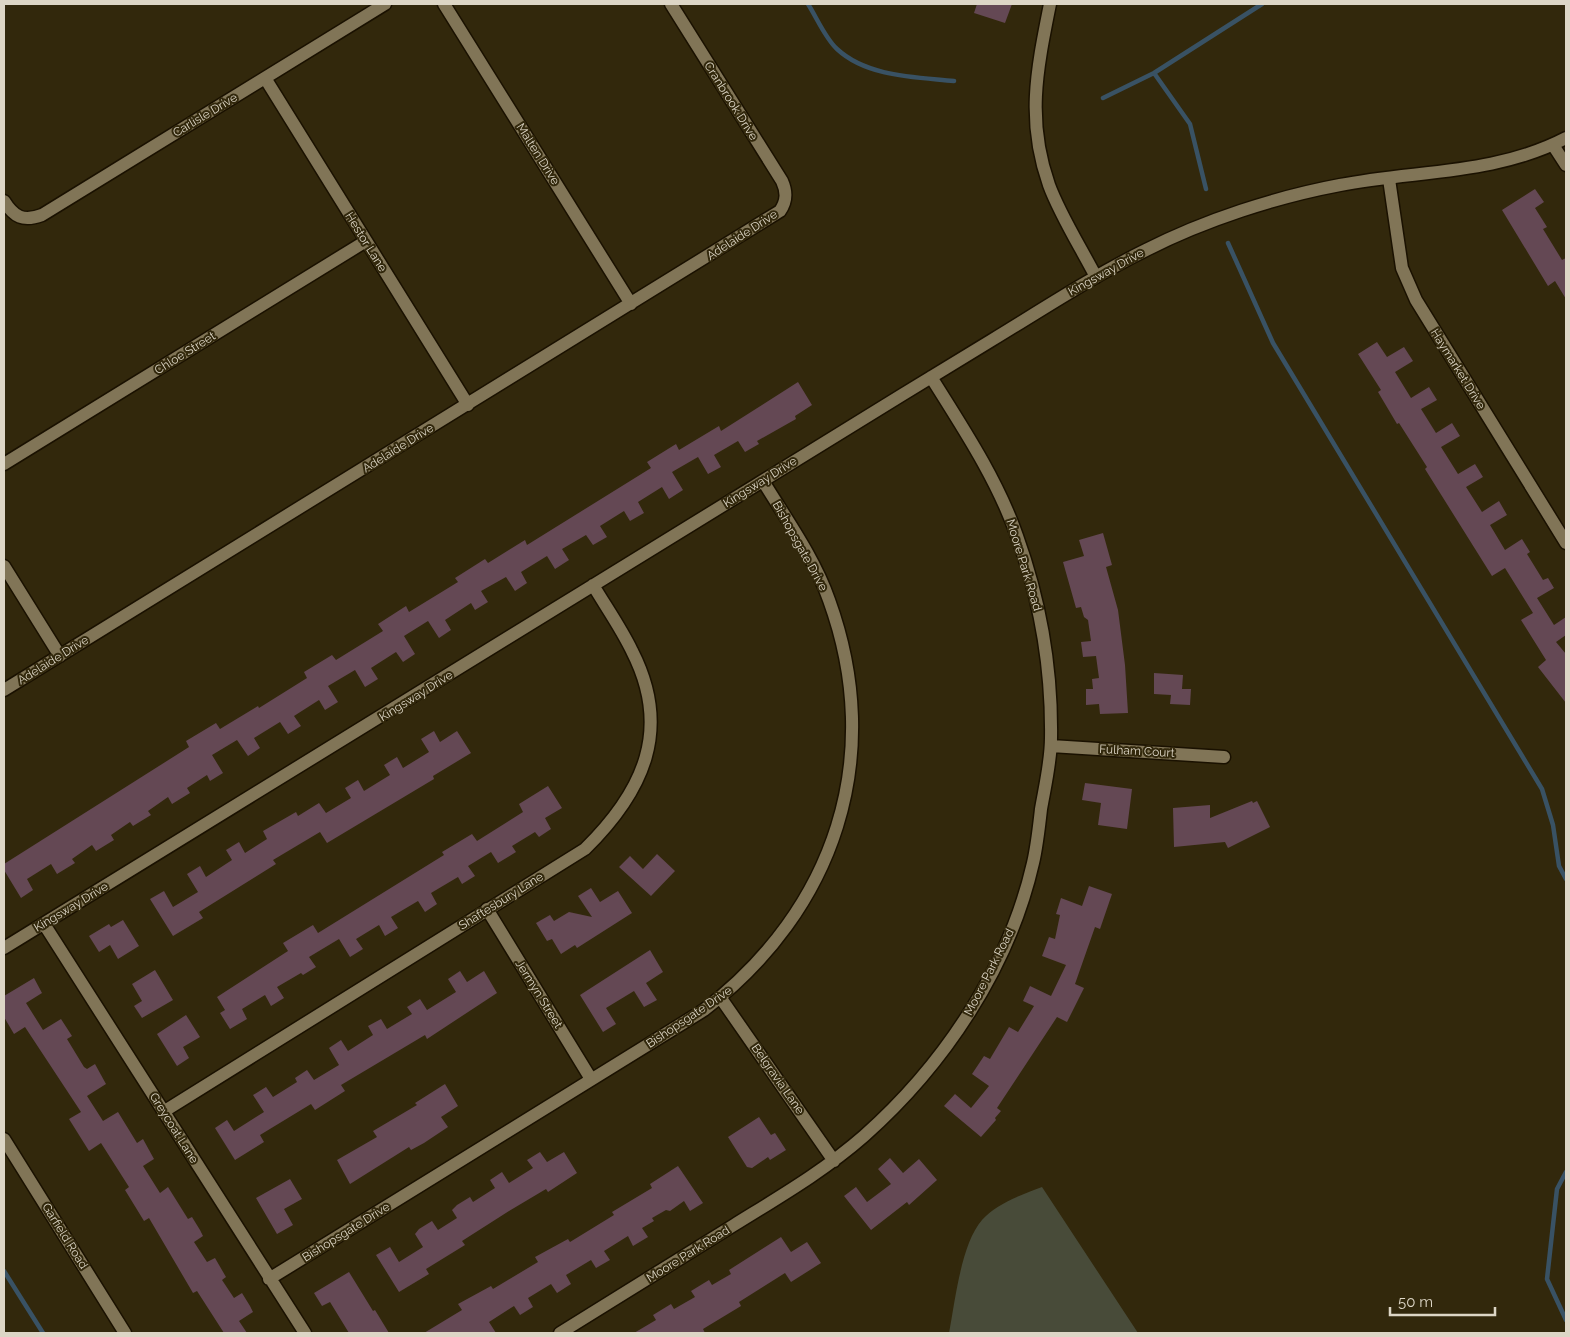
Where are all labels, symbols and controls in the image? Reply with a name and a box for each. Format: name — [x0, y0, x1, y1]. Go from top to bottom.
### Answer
street label: Cranbrook Drive — [701, 59, 761, 143]
street label: Carlisle Drive — [170, 90, 240, 140]
street label: Malten Drive — [514, 121, 562, 187]
street label: Adelaide Drive — [704, 207, 780, 263]
street label: Hestor Lane — [342, 210, 390, 274]
street label: Kingsway Drive — [1066, 245, 1146, 299]
street label: Haymarket Drive — [1428, 326, 1488, 412]
street label: Chloe Street — [152, 329, 218, 377]
street label: Adelaide Drive — [360, 421, 436, 475]
street label: Kingsway Drive — [721, 454, 799, 510]
street label: Bishopsgate Drive — [770, 499, 830, 593]
street label: Moore Park Road — [1003, 517, 1045, 613]
street label: Adelaide Drive — [15, 633, 91, 687]
street label: Kingsway Drive — [377, 668, 455, 724]
street label: Fulham Court — [1099, 742, 1175, 760]
street label: Shaftesbury Lane — [456, 869, 546, 933]
street label: Kingsway Drive — [31, 879, 111, 935]
street label: Moore Park Road — [961, 926, 1017, 1018]
street label: Jermyn Street — [512, 957, 566, 1031]
street label: Bishopsgate Drive — [644, 983, 734, 1051]
street label: Belgravia Lane — [749, 1041, 807, 1117]
street label: Greycoat Lane — [147, 1090, 201, 1166]
street label: Bishopsgate Drive — [300, 1199, 392, 1265]
street label: Garfield Road — [39, 1200, 91, 1272]
street label: Moore Park Road — [644, 1223, 732, 1285]
scale bar — [1390, 1284, 1495, 1316]
text: 50 m — [1398, 1293, 1433, 1311]

